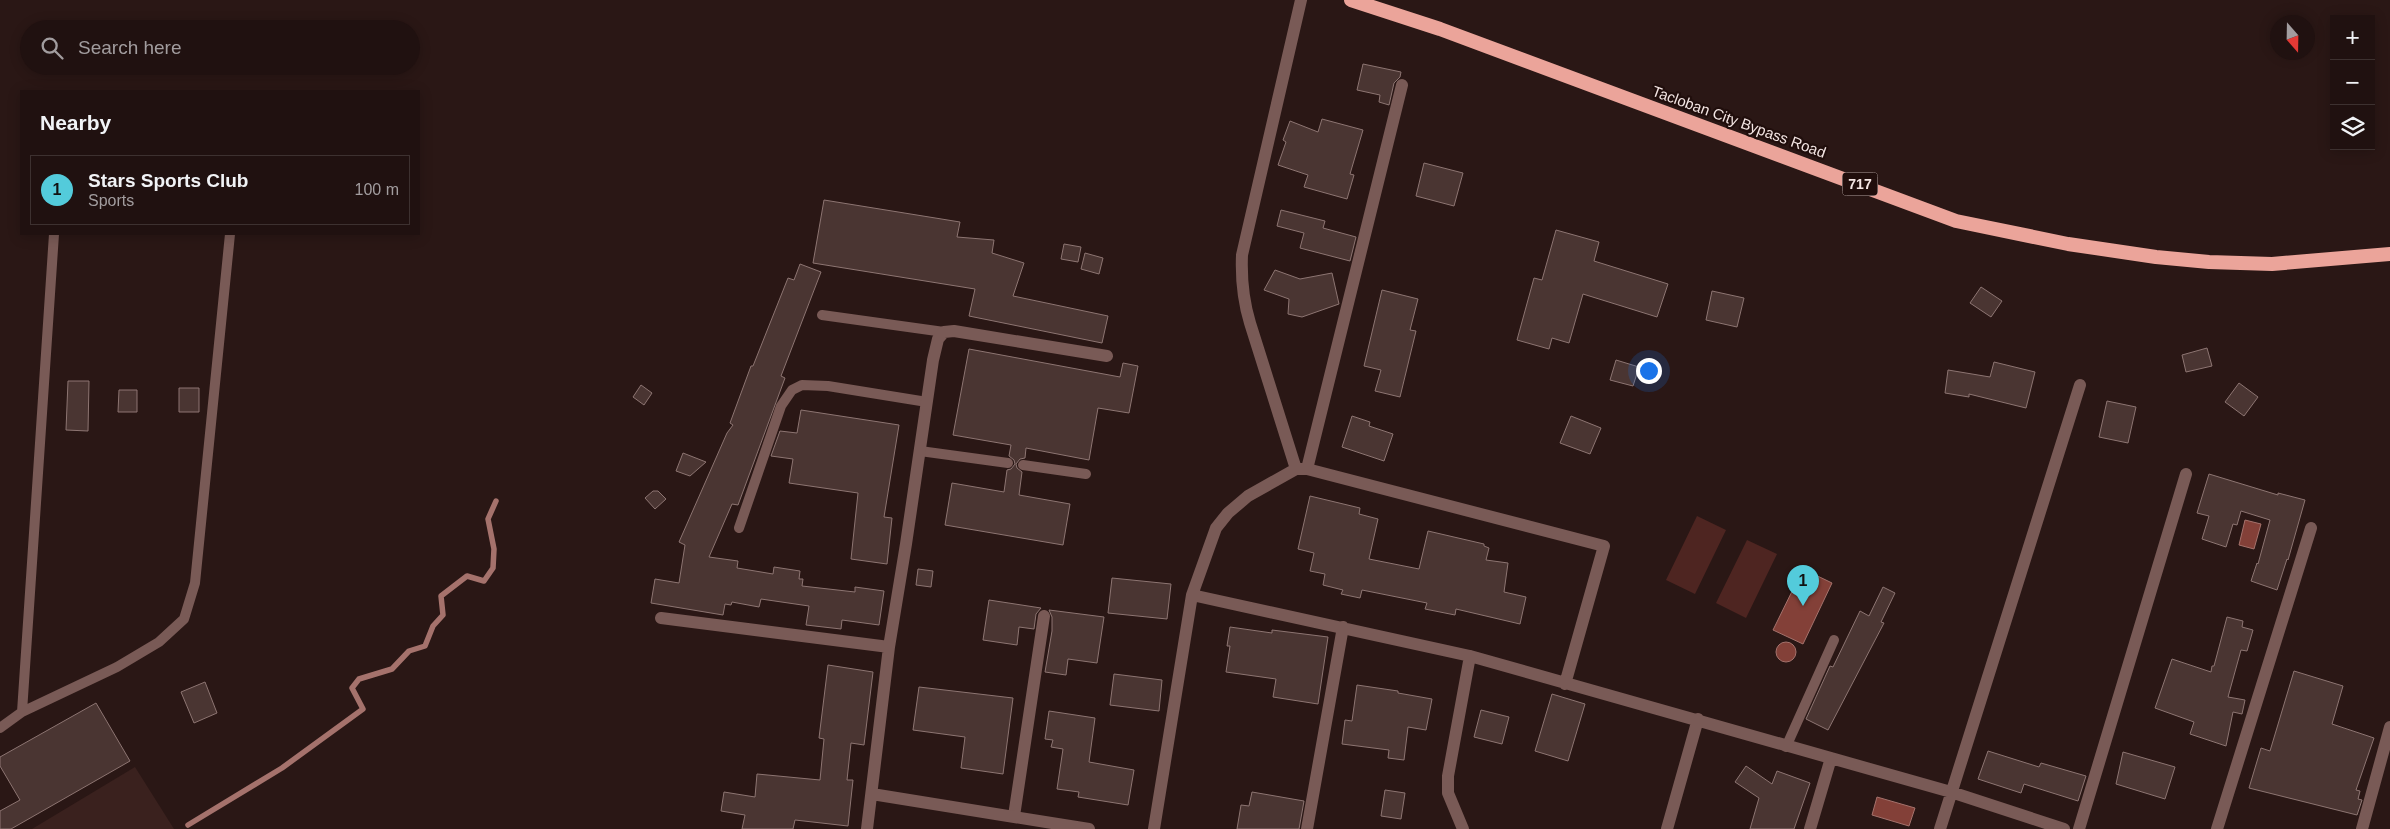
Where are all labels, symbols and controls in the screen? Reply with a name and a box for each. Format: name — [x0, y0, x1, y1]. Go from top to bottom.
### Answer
north arrow — [2270, 15, 2315, 60]
map controls — [2330, 15, 2375, 150]
button: + — [2330, 15, 2375, 60]
search box — [20, 20, 420, 75]
icon: search — [38, 34, 66, 62]
text: Search here — [78, 37, 182, 58]
button: − — [2330, 60, 2375, 105]
street label: Tacloban City Bypass Road — [1650, 82, 1828, 161]
button: layers — [2330, 105, 2375, 150]
text: Nearby — [40, 111, 111, 134]
text: Stars Sports Club — [88, 170, 248, 191]
road number: 717 — [1842, 172, 1878, 195]
text: 1 — [53, 181, 61, 198]
text: 100 m — [355, 181, 399, 198]
text: Sports — [88, 192, 134, 209]
your location — [1636, 358, 1662, 384]
pin: 1 — [1787, 565, 1819, 606]

